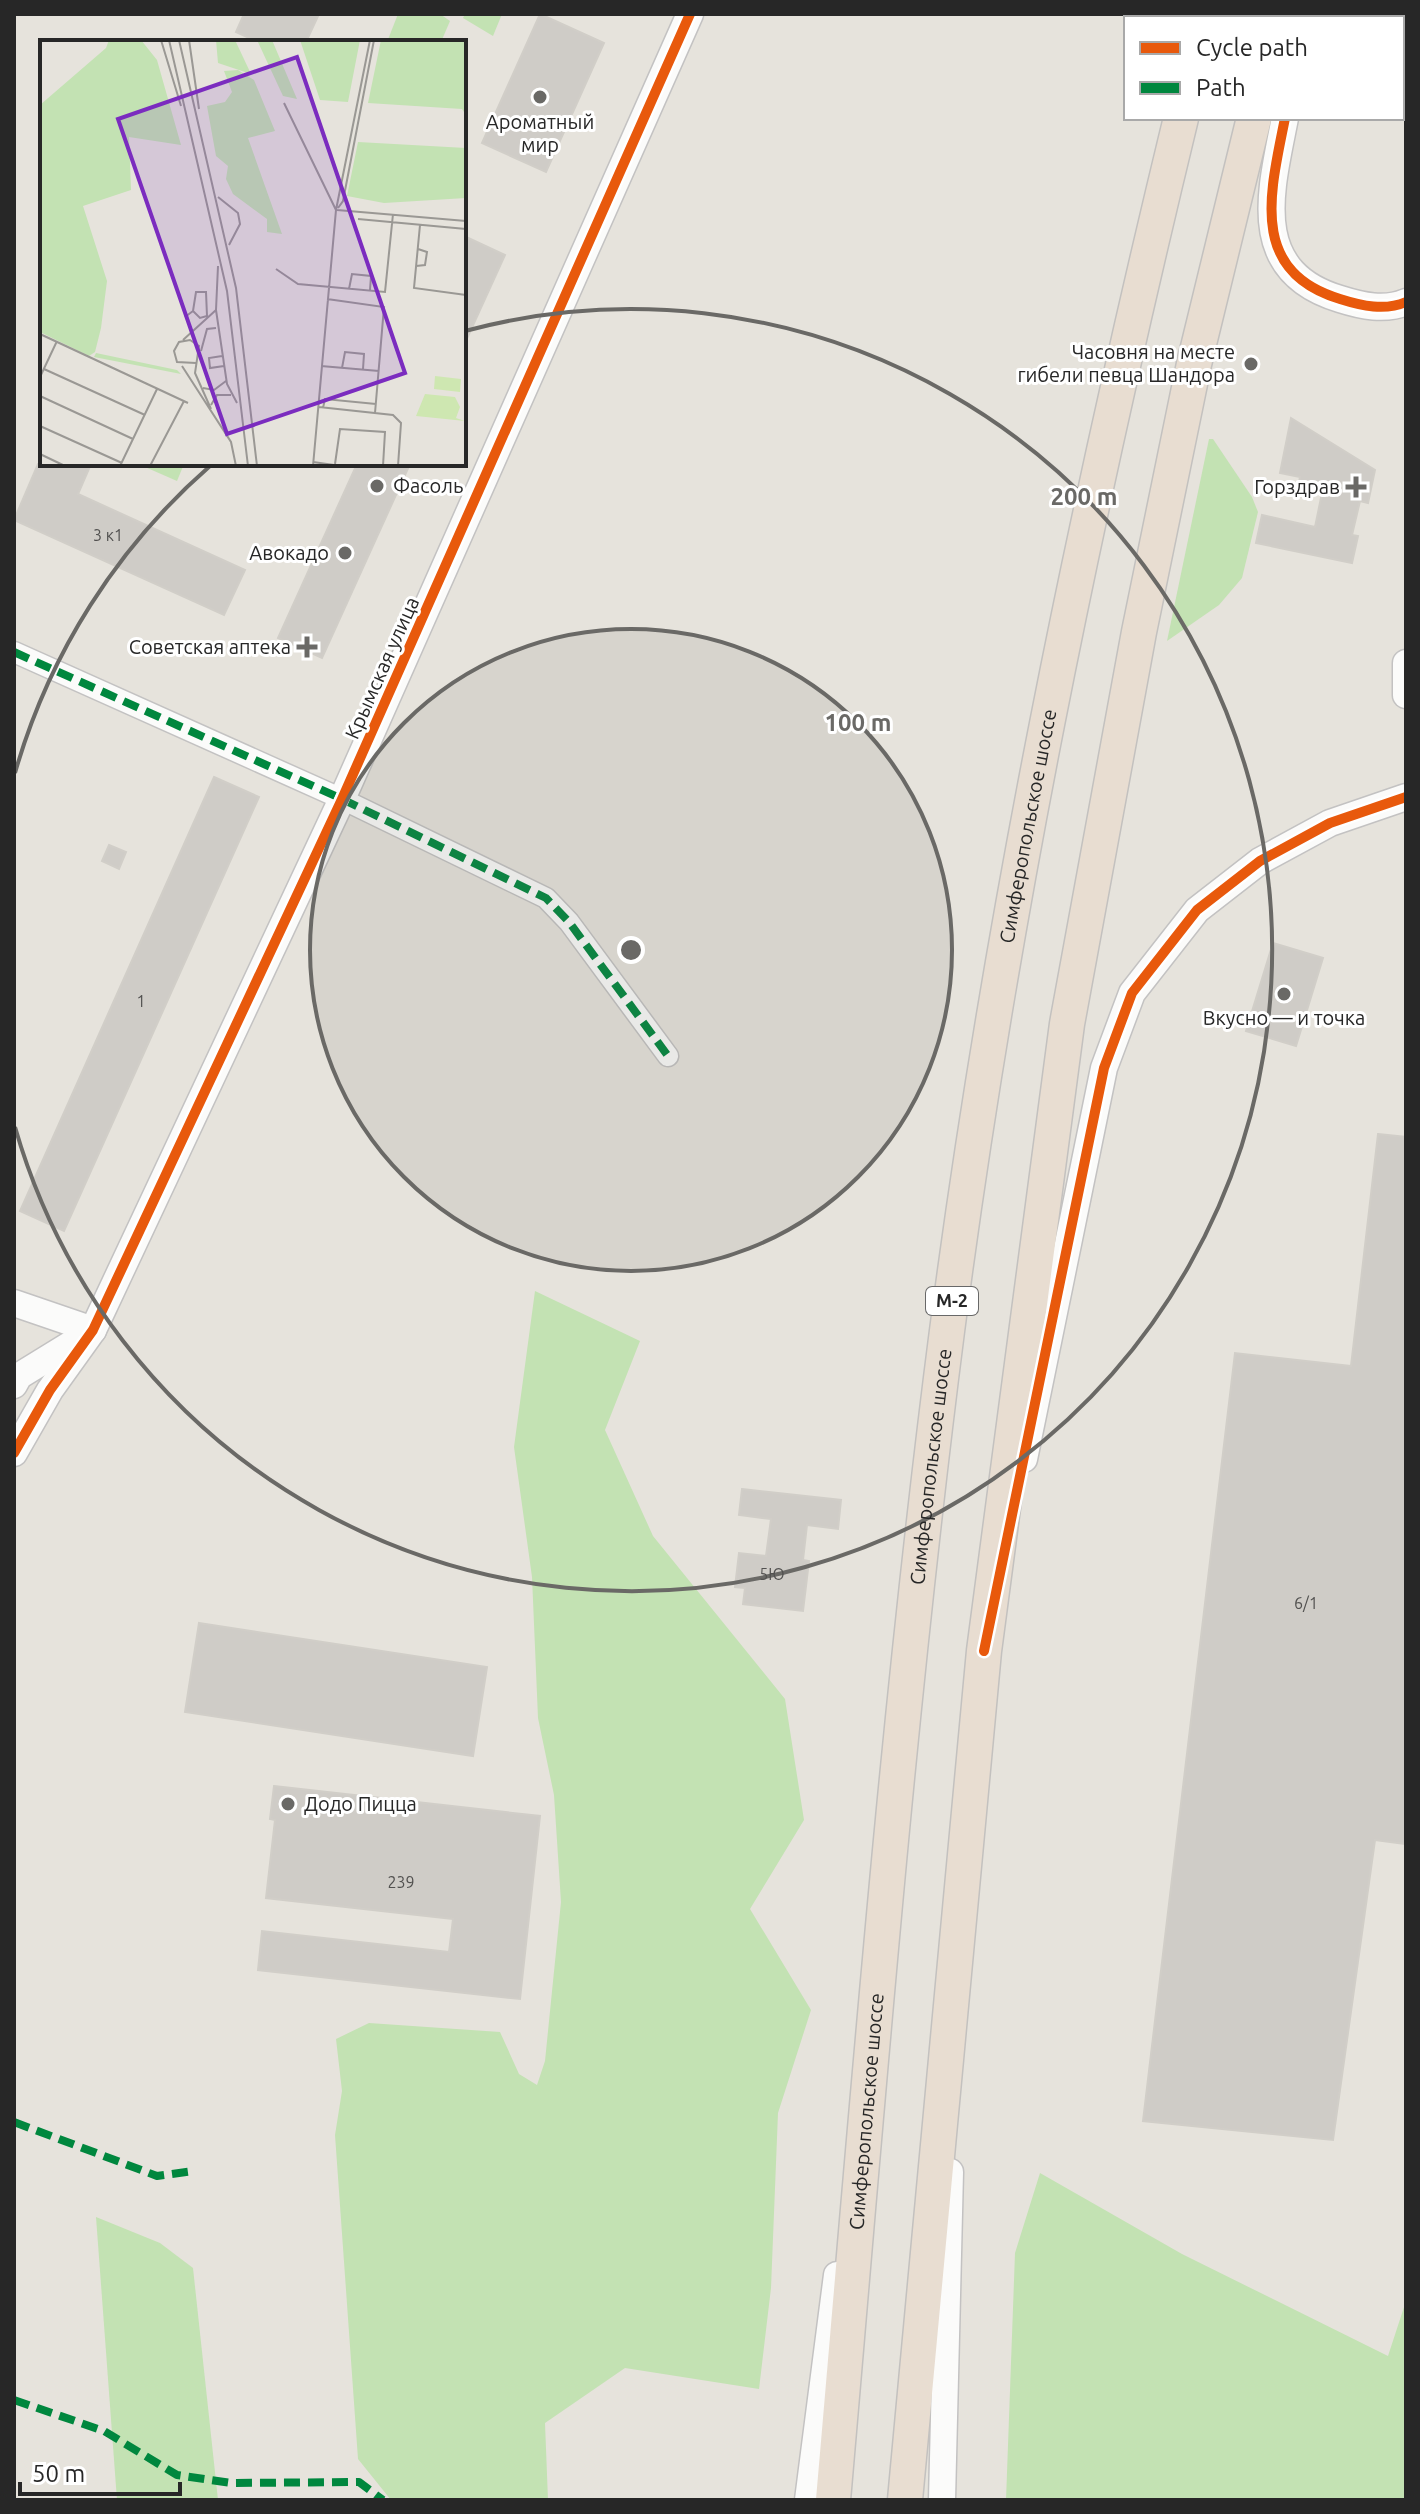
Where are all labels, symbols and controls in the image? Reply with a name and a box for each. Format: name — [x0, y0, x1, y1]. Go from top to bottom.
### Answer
legend — [1124, 16, 1404, 120]
text: Cycle path — [1196, 34, 1308, 61]
inset map — [40, 40, 466, 466]
text: Path — [1196, 74, 1246, 101]
marker: Ароматный мир — [531, 88, 549, 106]
place label: Ароматный мир — [486, 110, 594, 156]
place label: Часовня на месте гибели певца Шандора — [1017, 340, 1235, 386]
marker: Часовня на месте гибели певца Шандора — [1242, 355, 1260, 373]
place label: Фасоль — [393, 474, 463, 497]
place label: Горздрав — [1254, 475, 1340, 498]
marker: Фасоль — [368, 477, 386, 495]
marker: Горздрав — [1347, 478, 1365, 496]
text: 200 m — [1051, 483, 1117, 510]
house number: 3 к1 — [93, 526, 123, 544]
place label: Авокадо — [249, 541, 329, 564]
marker: Авокадо — [336, 544, 354, 562]
street label: Крымская улица — [340, 593, 423, 742]
place label: Советская аптека — [129, 635, 291, 658]
marker: Советская аптека — [298, 638, 316, 656]
street label: Симферопольское шоссе — [995, 707, 1061, 945]
text: 100 m — [825, 709, 891, 736]
centre of rings — [617, 936, 645, 964]
marker: Вкусно — и точка — [1275, 985, 1293, 1003]
house number: 1 — [136, 992, 146, 1010]
place label: Вкусно — и точка — [1203, 1006, 1365, 1029]
road number: М-2 — [926, 1287, 978, 1315]
street label: Симферопольское шоссе — [905, 1347, 956, 1586]
house number: 5Ю — [759, 1565, 785, 1583]
house number: 6/1 — [1294, 1594, 1318, 1612]
place label: Додо Пицца — [304, 1792, 417, 1815]
marker: Додо Пицца — [279, 1795, 297, 1813]
house number: 239 — [387, 1873, 415, 1891]
street label: Симферопольское шоссе — [844, 1992, 888, 2231]
scale bar — [20, 2446, 180, 2496]
text: 50 m — [32, 2460, 85, 2487]

